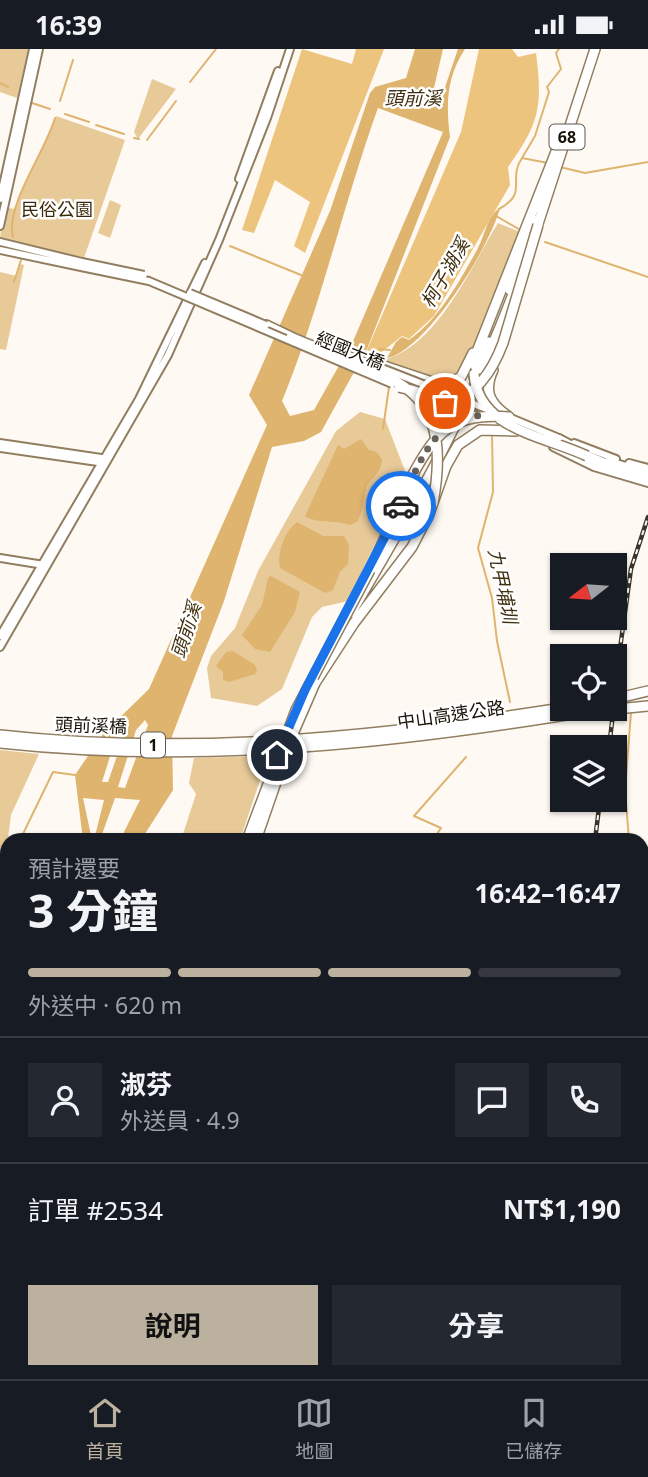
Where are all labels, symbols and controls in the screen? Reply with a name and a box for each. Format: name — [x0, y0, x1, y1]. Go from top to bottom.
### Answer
text: 16:39 — [35, 7, 102, 43]
water label: 頭前溪 — [384, 85, 444, 111]
road number: 68 — [550, 125, 584, 149]
park label: 民俗公園 — [21, 197, 93, 221]
water label: 柯子湖溪 — [415, 231, 477, 312]
street label: 經國大橋 — [313, 325, 388, 375]
pin — [415, 373, 475, 433]
icon: bag — [426, 384, 464, 422]
courier — [366, 471, 436, 541]
icon: car — [382, 487, 420, 525]
water label: 九甲埔圳 — [482, 546, 524, 629]
north arrow — [550, 553, 626, 630]
map controls — [550, 553, 627, 812]
water label: 頭前溪 — [165, 596, 208, 661]
button: locate — [550, 644, 627, 721]
street label: 中山高速公路 — [396, 695, 506, 733]
street label: 頭前溪橋 — [55, 712, 127, 738]
pin — [247, 725, 307, 785]
road number: 1 — [141, 733, 165, 757]
button: layers — [550, 735, 627, 812]
icon: home — [258, 736, 296, 774]
text: 預計還要 — [28, 852, 120, 884]
text: 16:42–16:47 — [474, 875, 621, 911]
text: 3 分鐘 — [28, 879, 158, 941]
text: 外送中 · 620 m — [28, 989, 182, 1021]
button: person — [28, 1063, 102, 1137]
button: chat — [455, 1063, 529, 1137]
button: phone — [547, 1063, 621, 1137]
text: 淑芬 — [120, 1066, 172, 1102]
text: 外送員 · 4.9 — [120, 1104, 240, 1136]
text: NT$1,190 — [503, 1191, 621, 1227]
text: 訂單 #2534 — [28, 1192, 163, 1228]
button: 說明 — [28, 1285, 318, 1365]
button: 分享 — [332, 1285, 621, 1365]
tab: 首頁 — [86, 1394, 124, 1464]
tab: 地圖 — [295, 1394, 333, 1464]
tab: 已儲存 — [505, 1394, 562, 1464]

